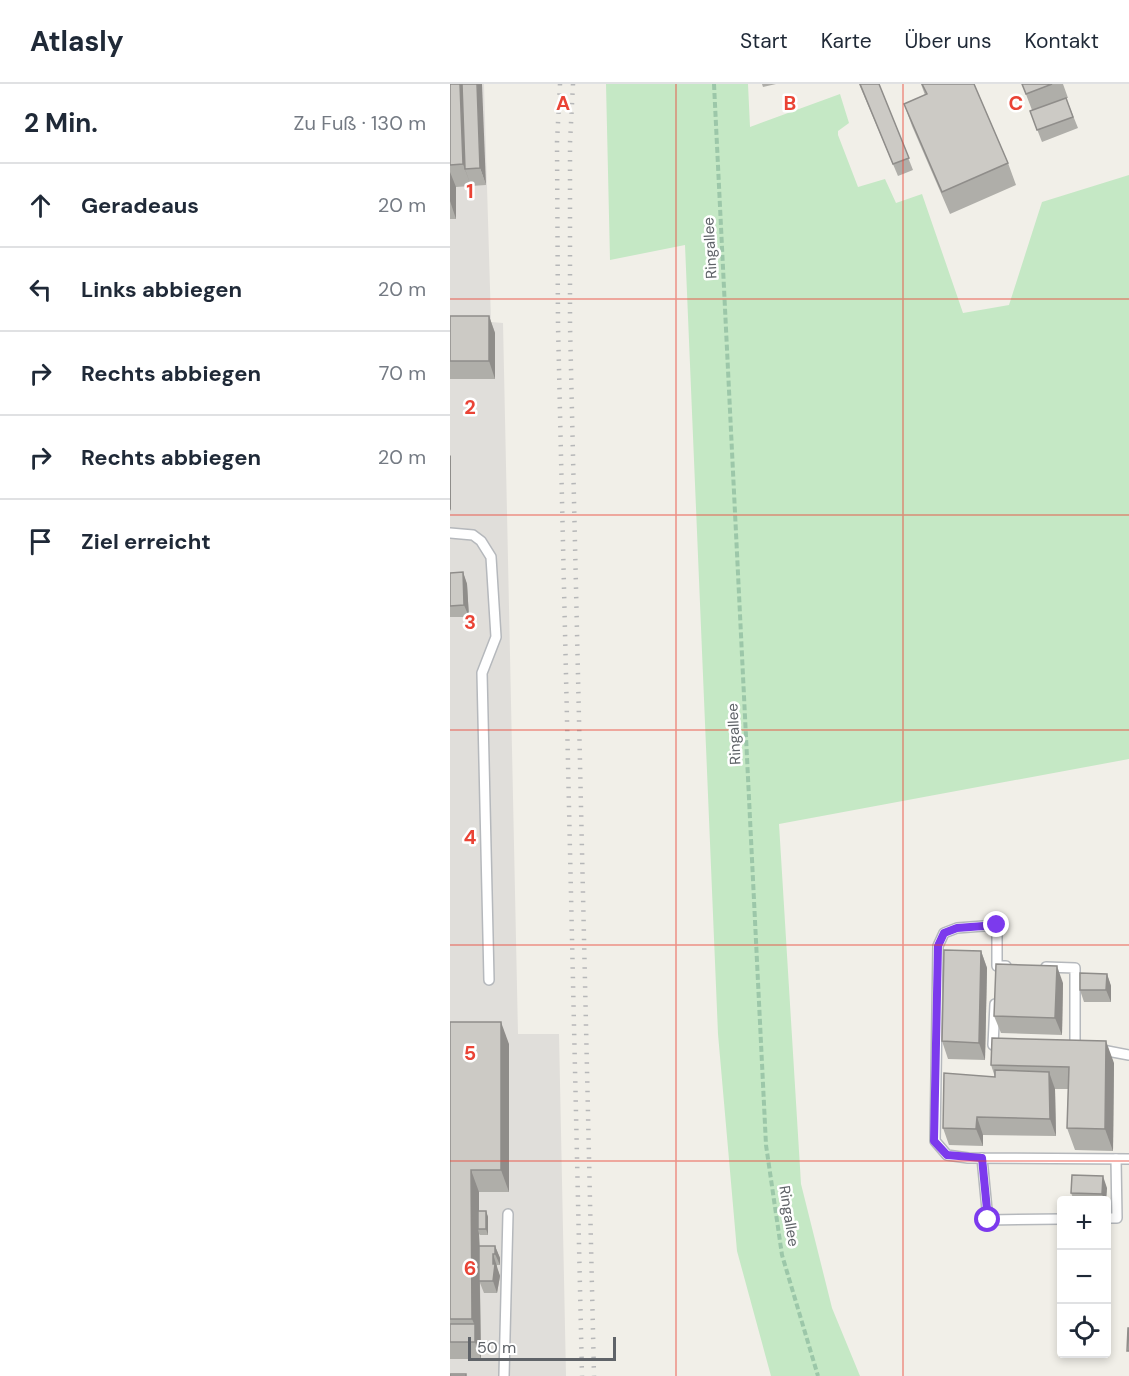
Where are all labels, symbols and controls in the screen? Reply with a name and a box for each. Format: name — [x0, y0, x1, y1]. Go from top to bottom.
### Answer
text: Atlasly — [30, 23, 124, 60]
text: Start — [740, 27, 788, 55]
text: Karte — [821, 27, 872, 55]
text: Über uns — [905, 27, 991, 55]
text: Kontakt — [1024, 27, 1099, 55]
text: A — [556, 90, 570, 116]
text: B — [784, 90, 796, 116]
text: C — [1009, 90, 1023, 116]
text: 2 Min. — [24, 106, 98, 140]
text: Zu Fuß · 130 m — [294, 110, 426, 136]
text: 1 — [466, 178, 474, 204]
icon: ahead — [24, 189, 57, 222]
text: Geradeaus — [81, 191, 199, 220]
text: 20 m — [378, 192, 426, 218]
street label: Ringallee — [698, 217, 722, 279]
icon: left — [24, 273, 57, 306]
text: Links abbiegen — [81, 275, 242, 304]
text: 20 m — [378, 276, 426, 302]
icon: right — [24, 357, 57, 390]
text: Rechts abbiegen — [81, 359, 261, 388]
text: 70 m — [379, 360, 426, 386]
text: 2 — [464, 394, 476, 420]
icon: right — [24, 441, 57, 474]
text: Rechts abbiegen — [81, 443, 261, 472]
text: 20 m — [378, 444, 426, 470]
icon: arrive — [24, 525, 57, 558]
text: Ziel erreicht — [81, 527, 211, 556]
text: 3 — [464, 609, 476, 635]
street label: Ringallee — [722, 703, 746, 765]
text: 4 — [464, 824, 477, 850]
route end — [983, 911, 1009, 937]
text: 5 — [464, 1040, 476, 1066]
street label: Ringallee — [774, 1184, 804, 1248]
map controls — [1057, 1196, 1111, 1358]
button: + — [1057, 1196, 1111, 1250]
route start — [974, 1206, 1000, 1232]
button: − — [1057, 1250, 1111, 1304]
text: 6 — [464, 1255, 476, 1281]
button: locate — [1057, 1304, 1111, 1358]
scale bar — [468, 1334, 616, 1362]
text: 50 m — [477, 1337, 516, 1358]

